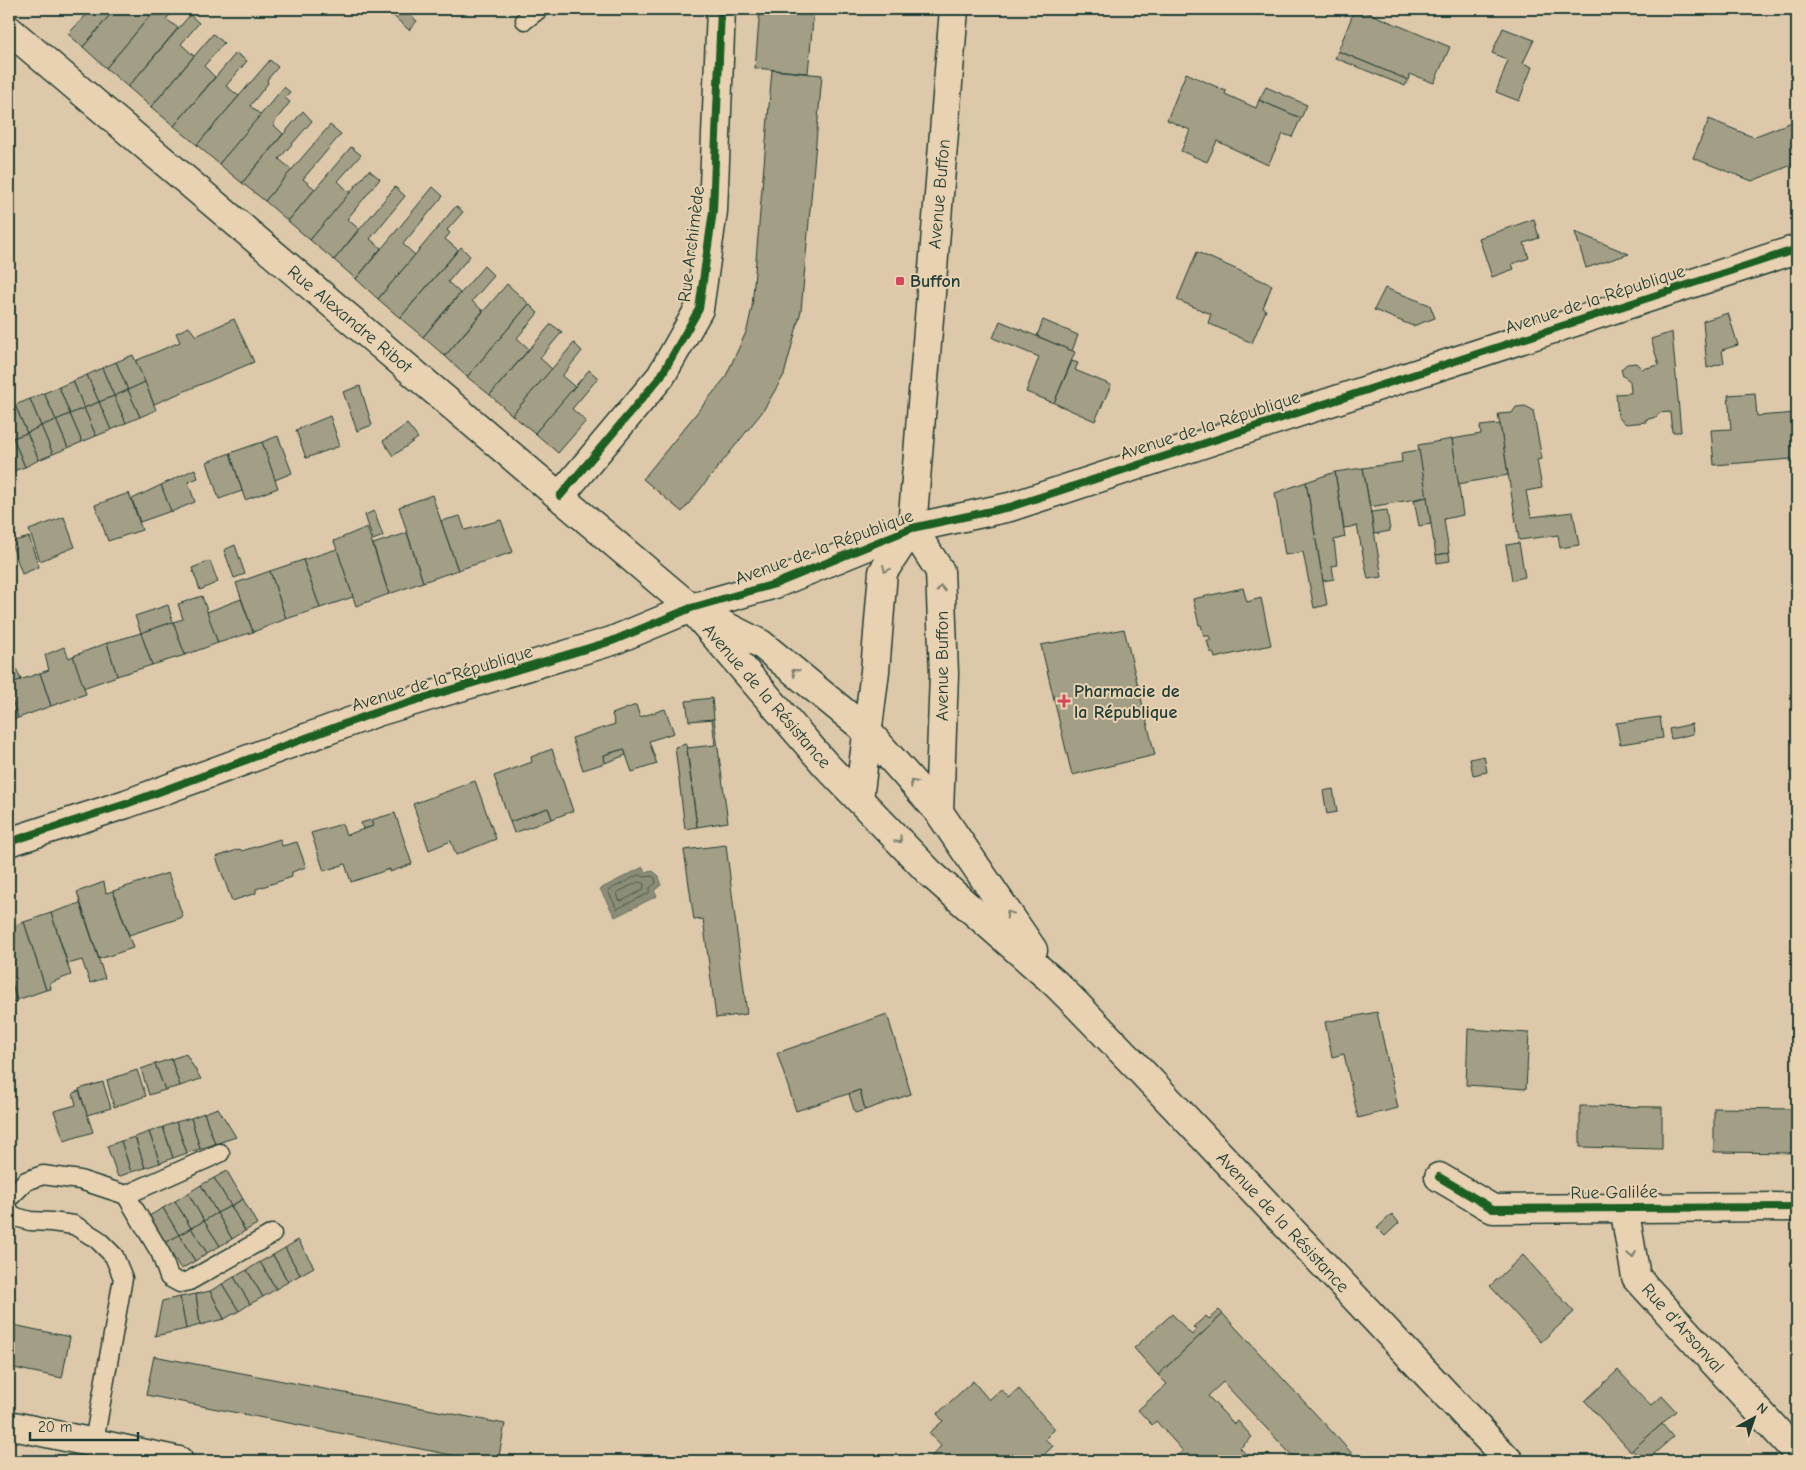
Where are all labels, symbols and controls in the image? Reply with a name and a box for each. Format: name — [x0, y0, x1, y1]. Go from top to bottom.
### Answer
street label: Avenue Buffon — [924, 138, 955, 250]
street label: Rue Archimède — [674, 185, 709, 303]
street label: Avenue de la République — [1502, 260, 1688, 339]
street label: Rue Alexandre Ribot — [283, 261, 417, 378]
place label: Buffon — [910, 271, 961, 292]
marker: Buffon — [894, 275, 906, 287]
street label: Avenue de la République — [1117, 386, 1303, 465]
street label: Avenue de la République — [732, 505, 916, 590]
one-way arrow — [882, 564, 892, 573]
one-way arrow — [935, 584, 946, 592]
street label: Avenue Buffon — [932, 611, 953, 721]
street label: Avenue de la Résistance — [698, 620, 835, 773]
street label: Avenue de la République — [349, 641, 535, 716]
one-way arrow — [792, 670, 801, 678]
place label: Pharmacie de la République — [1074, 681, 1180, 723]
marker: Pharmacie de la République — [1058, 695, 1070, 707]
one-way arrow — [910, 780, 919, 789]
one-way arrow — [893, 834, 902, 843]
one-way arrow — [1006, 911, 1015, 920]
street label: Avenue de la Résistance — [1212, 1148, 1353, 1297]
street label: Rue Galilée — [1570, 1181, 1658, 1204]
one-way arrow — [1627, 1251, 1637, 1259]
street label: Rue d'Arsonval — [1637, 1279, 1728, 1377]
north arrow — [1728, 1392, 1778, 1442]
text: N — [1753, 1399, 1771, 1418]
scale bar — [30, 1410, 138, 1442]
text: 20 m — [38, 1418, 72, 1436]

